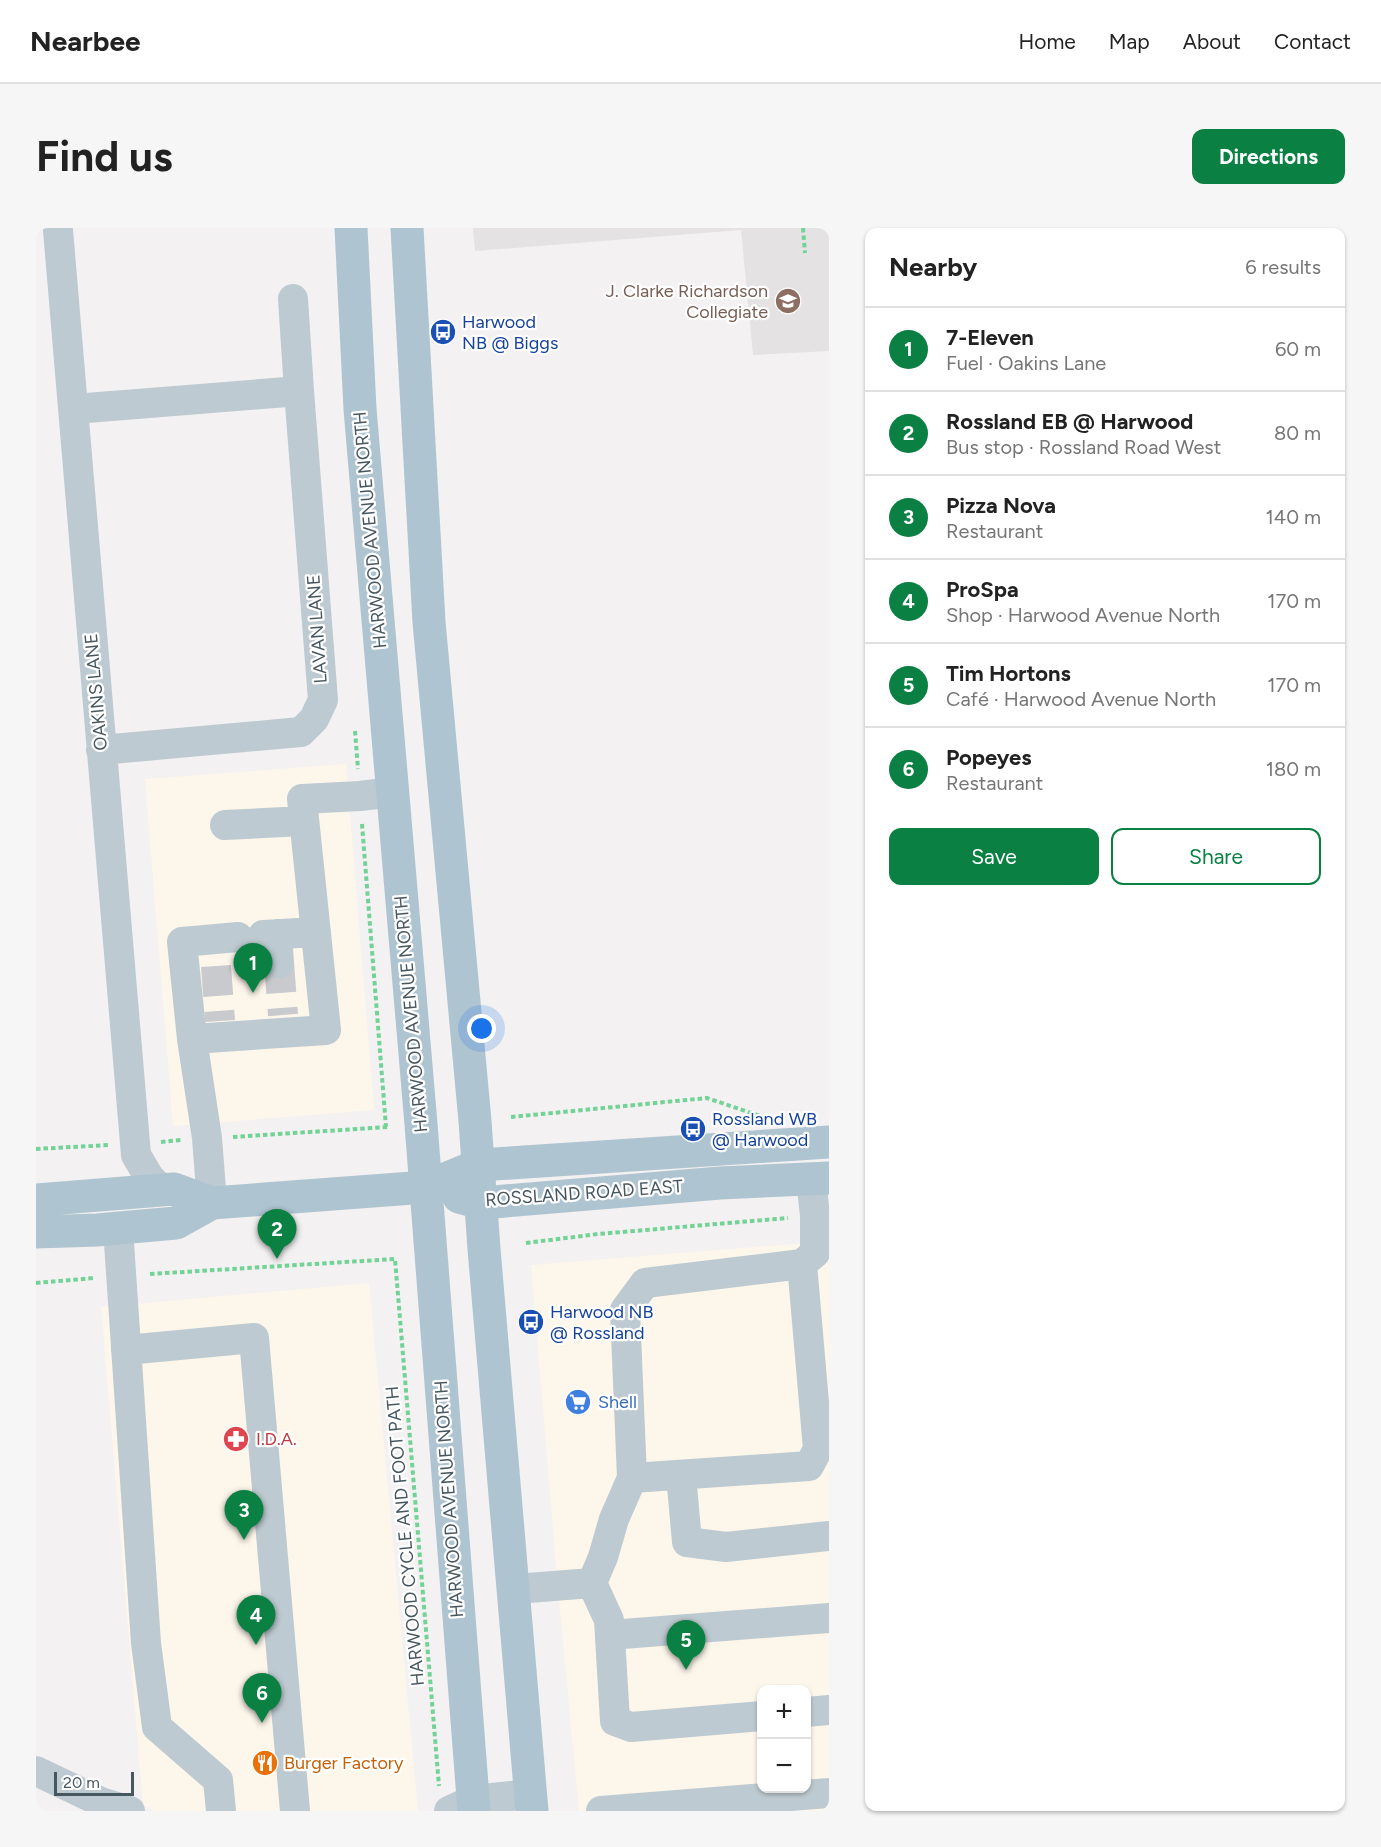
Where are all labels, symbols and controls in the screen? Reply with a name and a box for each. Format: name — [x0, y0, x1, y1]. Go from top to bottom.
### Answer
text: Nearbee — [30, 24, 140, 58]
text: Home — [1019, 29, 1076, 54]
text: Map — [1109, 29, 1150, 54]
text: About — [1183, 29, 1241, 54]
text: Contact — [1274, 29, 1351, 54]
button: Directions — [1192, 129, 1345, 184]
text: Find us — [36, 131, 173, 182]
text: Nearby — [889, 251, 977, 283]
text: 6 results — [1245, 255, 1321, 279]
place label: J. Clarke Richardson Collegiate — [606, 280, 768, 323]
school or university icon: J. Clarke Richardson Collegiate — [773, 286, 803, 316]
place label: Harwood NB @ Biggs — [462, 311, 558, 354]
bus stop icon: Harwood NB @ Biggs — [428, 317, 458, 347]
text: 7-Eleven — [946, 324, 1034, 351]
text: 1 — [904, 337, 913, 361]
text: 60 m — [1275, 337, 1321, 361]
text: Fuel · Oakins Lane — [946, 351, 1106, 375]
text: Rossland EB @ Harwood — [946, 408, 1193, 435]
street label: HARWOOD AVENUE NORTH — [349, 411, 391, 649]
text: 2 — [903, 421, 914, 445]
text: 80 m — [1274, 421, 1321, 445]
text: Bus stop · Rossland Road West — [946, 435, 1221, 459]
text: Pizza Nova — [946, 492, 1056, 519]
text: 3 — [903, 505, 914, 529]
text: 140 m — [1266, 505, 1321, 529]
text: Restaurant — [946, 519, 1043, 543]
street label: LAVAN LANE — [302, 574, 332, 684]
text: ProSpa — [946, 576, 1019, 603]
text: 4 — [902, 589, 915, 613]
text: 170 m — [1267, 589, 1321, 613]
text: Shop · Harwood Avenue North — [946, 603, 1220, 627]
street label: OAKINS LANE — [80, 632, 112, 752]
text: Tim Hortons — [946, 660, 1071, 687]
text: 5 — [903, 673, 914, 697]
text: 170 m — [1267, 673, 1321, 697]
text: Café · Harwood Avenue North — [946, 687, 1216, 711]
text: Popeyes — [946, 744, 1032, 771]
text: 6 — [903, 757, 914, 781]
text: 180 m — [1266, 757, 1321, 781]
text: Restaurant — [946, 771, 1043, 795]
button: Save — [889, 828, 1099, 885]
button: Share — [1111, 828, 1321, 885]
street label: HARWOOD AVENUE NORTH — [390, 895, 432, 1133]
pin: 1 — [234, 944, 272, 993]
your location — [467, 1014, 496, 1043]
place label: Rossland WB @ Harwood — [712, 1108, 817, 1151]
bus stop icon: Rossland WB @ Harwood — [678, 1114, 708, 1144]
street label: ROSSLAND ROAD EAST — [485, 1175, 683, 1211]
pin: 2 — [258, 1210, 296, 1259]
place label: Harwood NB @ Rossland — [550, 1301, 654, 1344]
bus stop icon: Harwood NB @ Rossland — [516, 1307, 546, 1337]
street label: HARWOOD AVENUE NORTH — [430, 1380, 468, 1618]
street label: HARWOOD CYCLE AND FOOT PATH — [381, 1385, 429, 1687]
supermarket icon: Shell — [563, 1387, 593, 1417]
place label: Shell — [598, 1391, 637, 1413]
pharmacy icon: I.D.A. — [221, 1424, 251, 1454]
place label: I.D.A. — [256, 1428, 297, 1450]
pin: 3 — [224, 1490, 264, 1540]
pin: 4 — [236, 1596, 276, 1645]
pin: 5 — [666, 1620, 706, 1670]
pin: 6 — [242, 1674, 282, 1723]
map controls — [757, 1685, 811, 1793]
button: + — [757, 1685, 811, 1739]
button: − — [757, 1739, 811, 1793]
restaurant icon: Burger Factory — [250, 1748, 280, 1778]
place label: Burger Factory — [284, 1752, 404, 1774]
scale bar — [54, 1769, 134, 1796]
text: 20 m — [63, 1773, 100, 1792]

